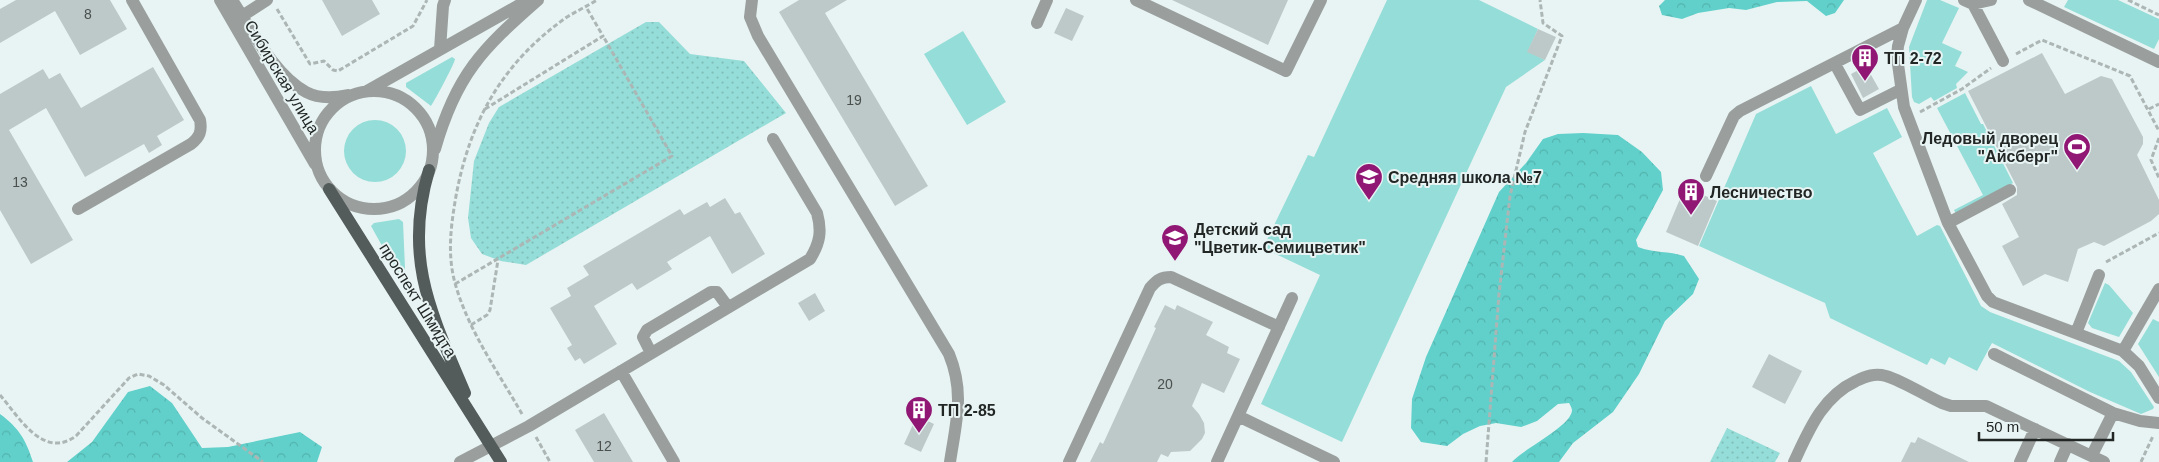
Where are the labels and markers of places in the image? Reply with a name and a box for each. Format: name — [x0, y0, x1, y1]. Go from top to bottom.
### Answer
building icon: ТП 2-72 — [1850, 43, 1880, 82]
place label: ТП 2-72 — [1884, 50, 1942, 67]
place label: Ледовый дворец "Айсберг" — [1922, 130, 2058, 165]
sports icon: Ледовый дворец "Айсберг" — [2062, 132, 2092, 171]
school or university icon: Средняя школа №7 — [1354, 162, 1384, 201]
place label: Средняя школа №7 — [1388, 169, 1542, 186]
building icon: Лесничество — [1676, 177, 1706, 216]
place label: Лесничество — [1710, 184, 1813, 201]
place label: Детский сад "Цветик-Семицветик" — [1194, 221, 1366, 256]
school or university icon: Детский сад "Цветик-Семицветик" — [1160, 223, 1190, 262]
building icon: ТП 2-85 — [904, 395, 934, 434]
place label: ТП 2-85 — [938, 402, 996, 419]

